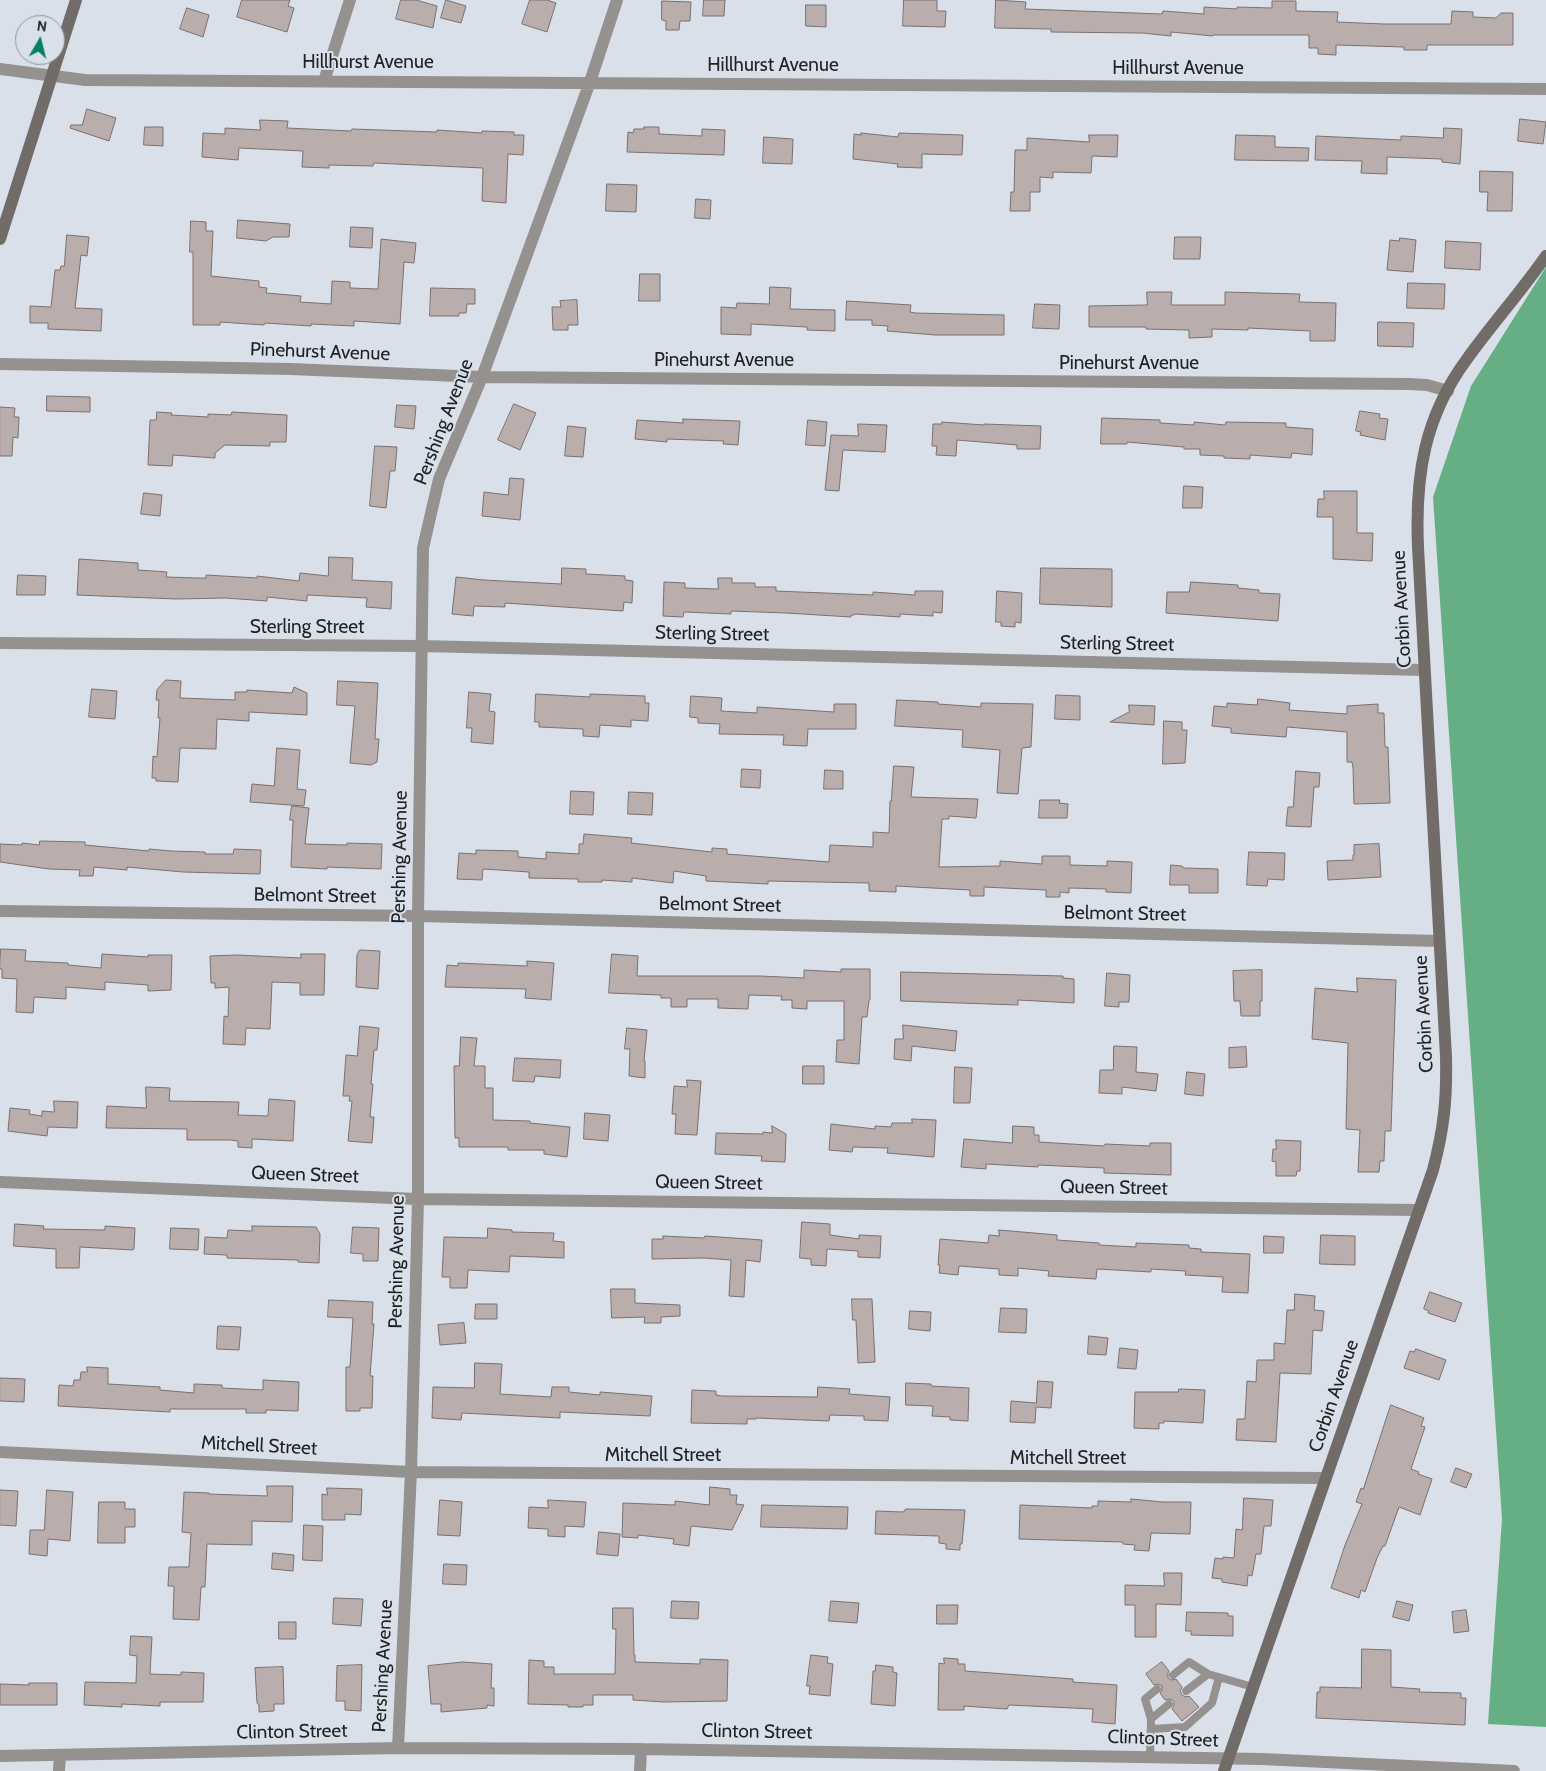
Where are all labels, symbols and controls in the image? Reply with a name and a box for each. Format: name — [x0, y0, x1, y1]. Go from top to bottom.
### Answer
north arrow — [15, 15, 65, 65]
text: N — [36, 17, 48, 36]
street label: Hillhurst Avenue — [302, 51, 434, 73]
street label: Hillhurst Avenue — [707, 54, 839, 76]
street label: Hillhurst Avenue — [1112, 57, 1244, 79]
street label: Pinehurst Avenue — [250, 338, 390, 366]
street label: Pinehurst Avenue — [654, 349, 794, 371]
street label: Pinehurst Avenue — [1059, 352, 1199, 374]
street label: Pershing Avenue — [409, 356, 479, 488]
street label: Corbin Avenue — [1388, 550, 1416, 668]
street label: Sterling Street — [250, 616, 364, 638]
street label: Sterling Street — [655, 622, 769, 646]
street label: Sterling Street — [1060, 632, 1174, 656]
street label: Pershing Avenue — [387, 790, 413, 924]
street label: Belmont Street — [253, 884, 377, 908]
street label: Belmont Street — [658, 893, 782, 917]
street label: Belmont Street — [1063, 902, 1187, 926]
street label: Corbin Avenue — [1410, 955, 1438, 1073]
street label: Queen Street — [251, 1162, 359, 1188]
street label: Queen Street — [655, 1171, 763, 1195]
street label: Queen Street — [1060, 1176, 1168, 1200]
street label: Pershing Avenue — [384, 1195, 410, 1329]
street label: Corbin Avenue — [1304, 1337, 1364, 1455]
street label: Mitchell Street — [200, 1432, 318, 1460]
street label: Mitchell Street — [605, 1444, 721, 1466]
street label: Mitchell Street — [1010, 1447, 1126, 1469]
street label: Pershing Avenue — [368, 1599, 398, 1733]
street label: Clinton Street — [236, 1720, 348, 1744]
street label: Clinton Street — [701, 1720, 813, 1744]
street label: Clinton Street — [1107, 1726, 1219, 1752]

